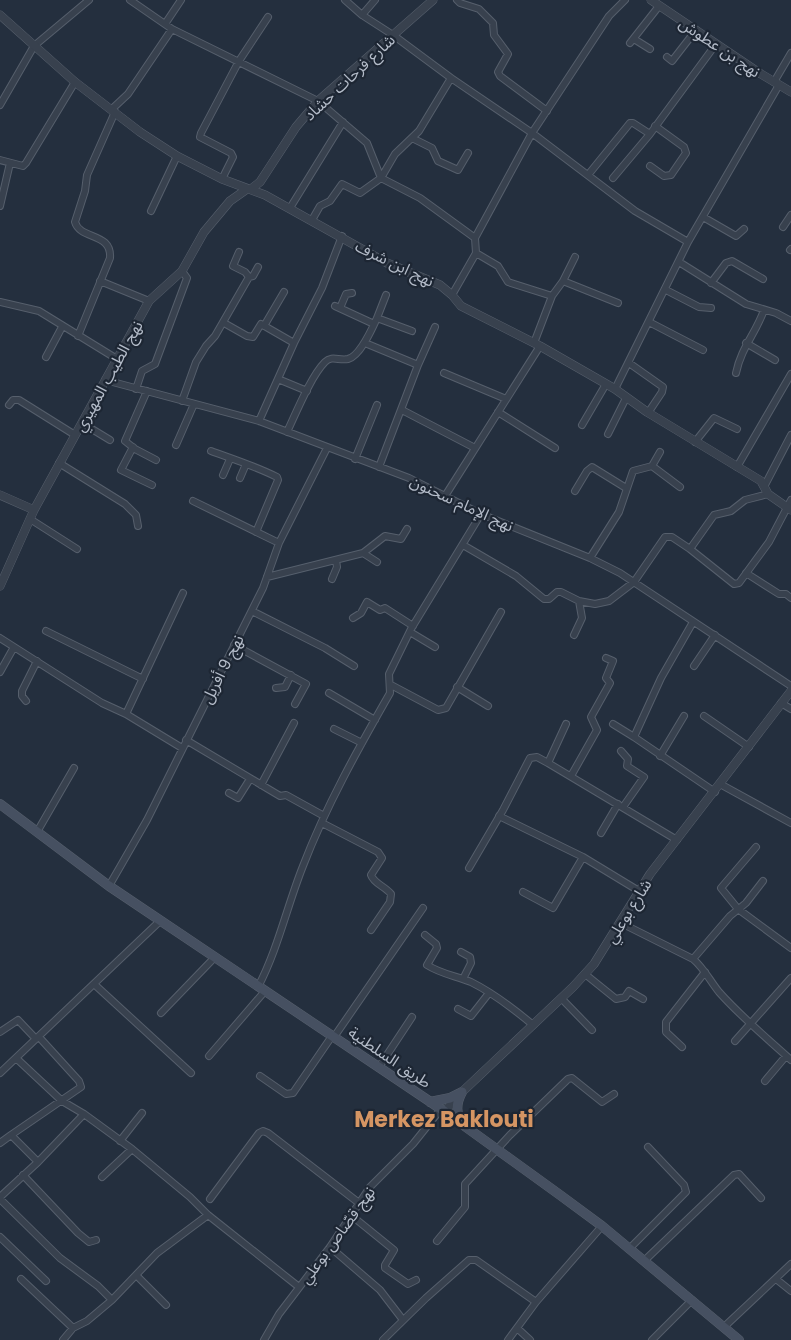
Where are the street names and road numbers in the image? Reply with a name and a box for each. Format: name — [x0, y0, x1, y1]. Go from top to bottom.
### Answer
street label: نهج بن عطوش — [674, 12, 765, 84]
street label: شارع فرحات حشاد — [298, 29, 401, 127]
street label: نهج ابن شرف — [351, 234, 438, 293]
street label: نهج الطيب المهيري — [68, 316, 149, 436]
street label: نهج الإمام سحنون — [406, 469, 517, 538]
street label: نهج 9 أفريل — [195, 631, 251, 708]
street label: شارع بوعلي — [600, 875, 658, 948]
street label: طريق السلطنية — [344, 1021, 436, 1094]
street label: نهج قصّاص بوعلي — [294, 1182, 382, 1289]

